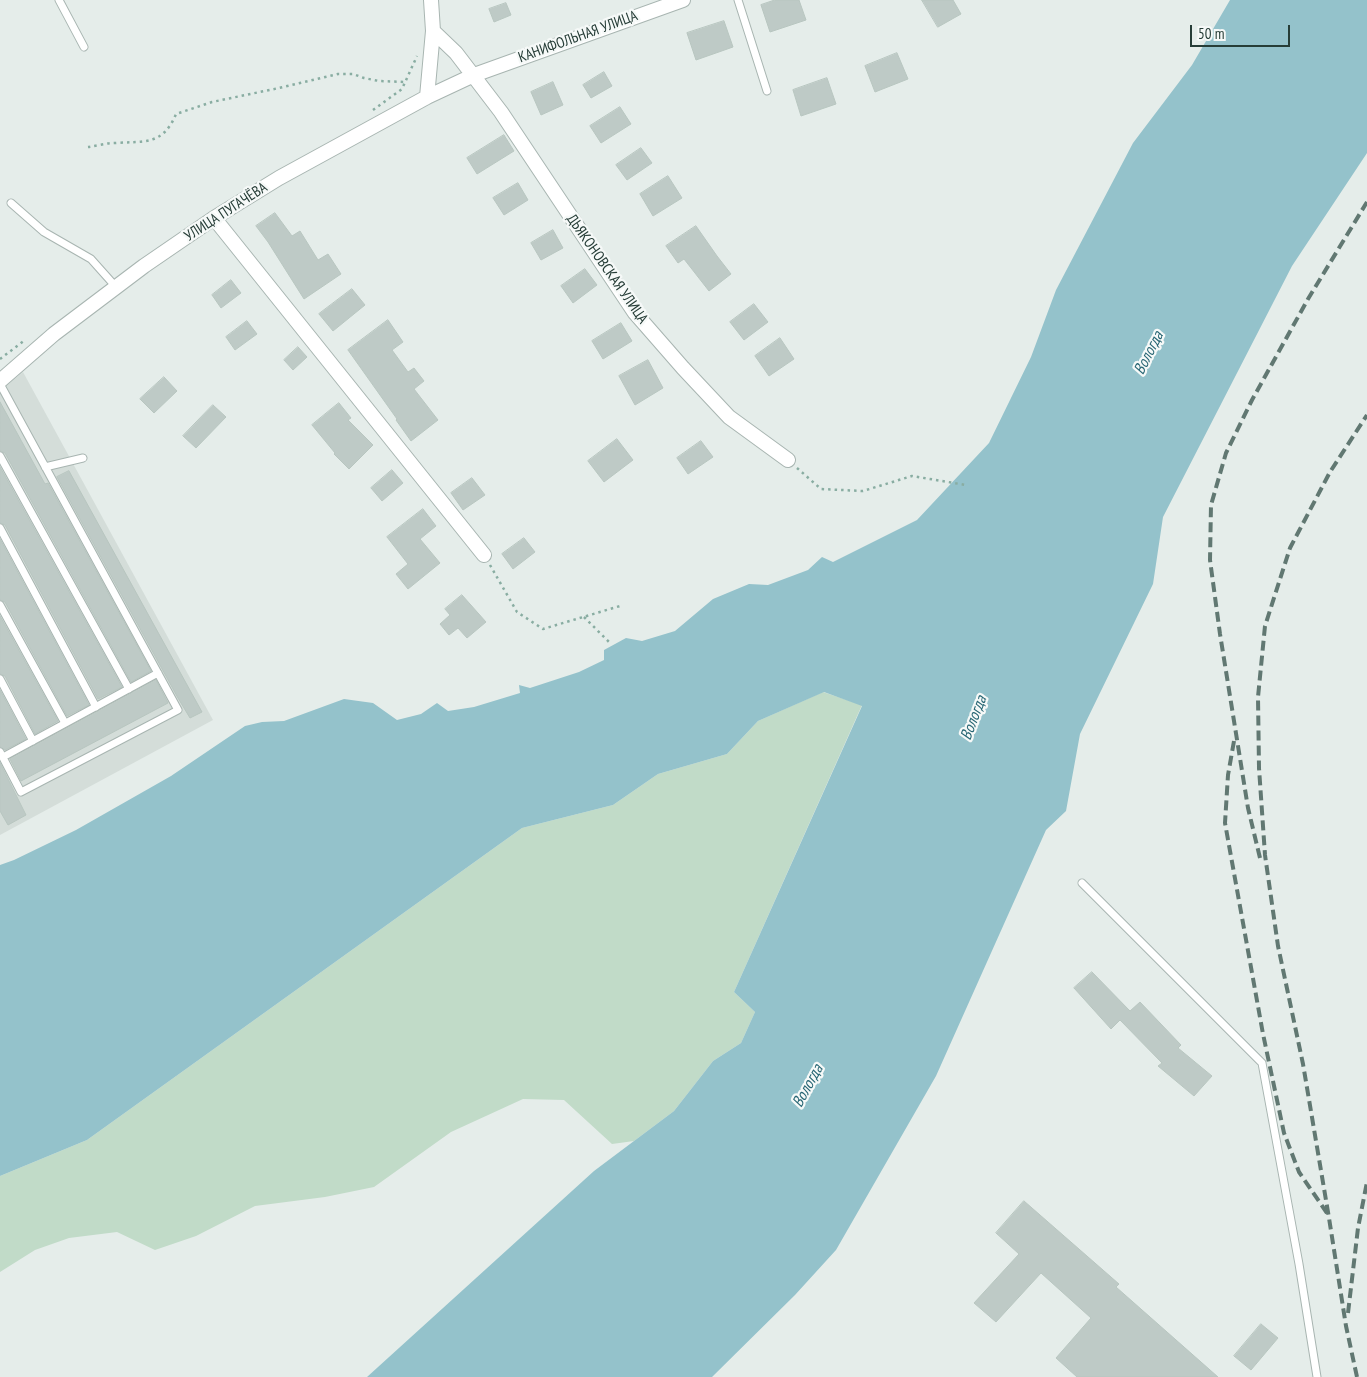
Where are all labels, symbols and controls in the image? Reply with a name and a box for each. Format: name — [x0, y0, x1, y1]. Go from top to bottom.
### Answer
street label: КАНИФОЛЬНАЯ УЛИЦА — [516, 7, 640, 67]
scale bar — [1192, 15, 1292, 47]
text: 50 m — [1198, 24, 1224, 43]
street label: УЛИЦА ПУГАЧЁВА — [181, 179, 271, 245]
street label: ДЬЯКОНОВСКАЯ УЛИЦА — [562, 211, 652, 327]
water label: Вологда — [1130, 328, 1168, 378]
water label: Вологда — [957, 693, 991, 743]
water label: Вологда — [789, 1061, 827, 1111]

